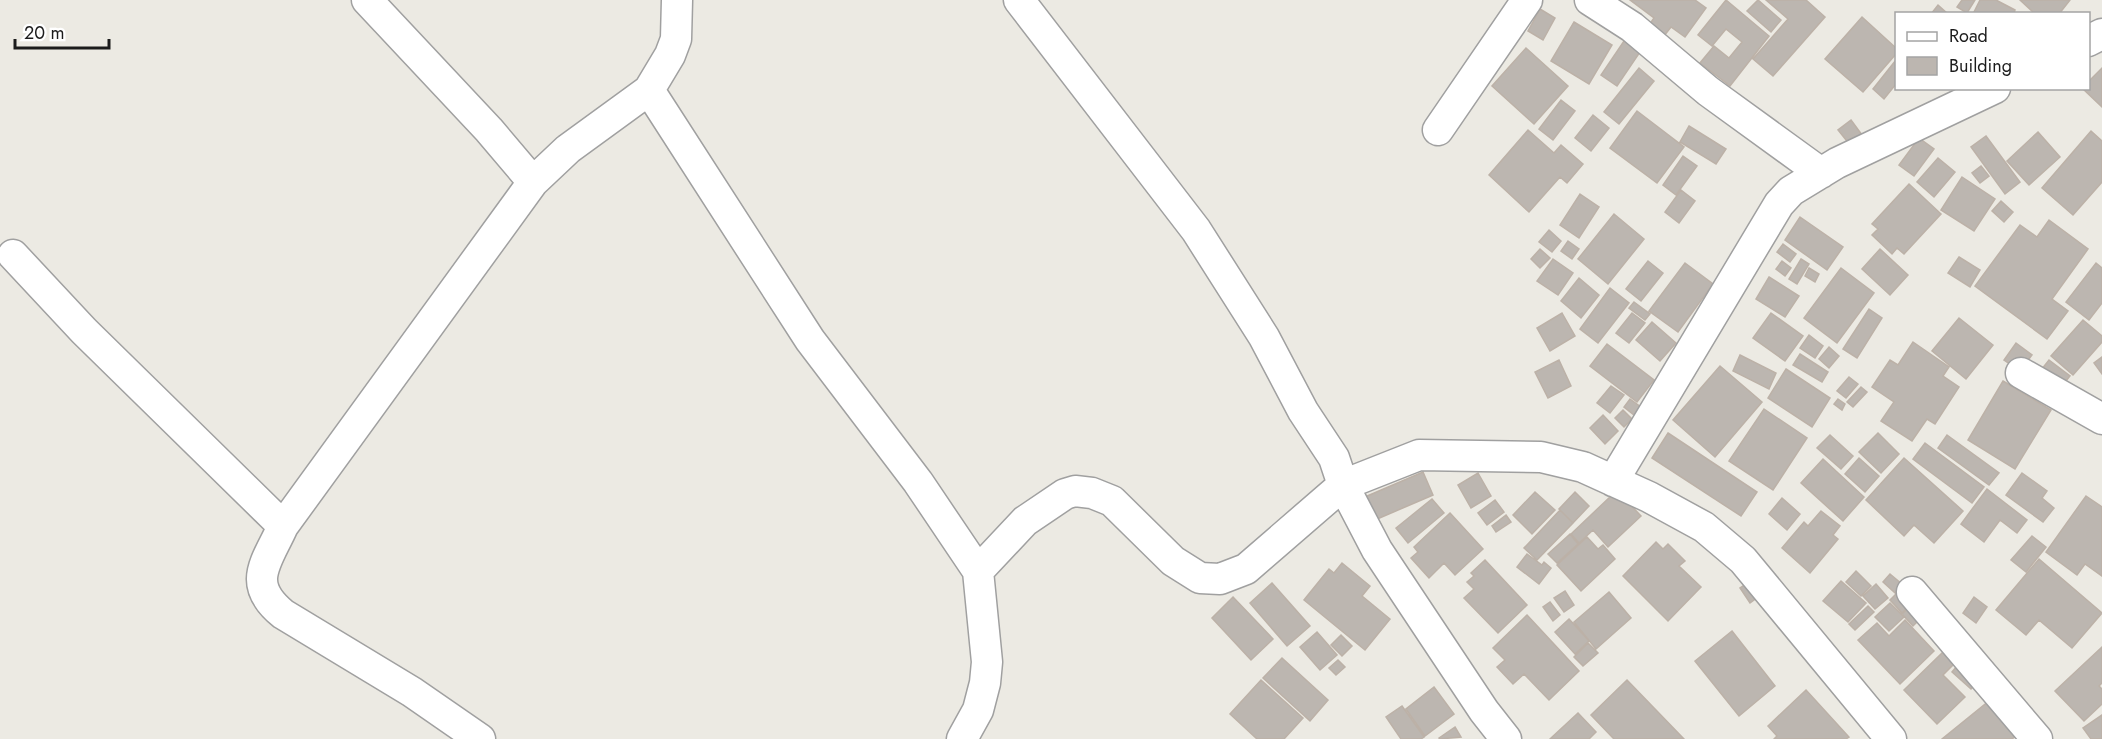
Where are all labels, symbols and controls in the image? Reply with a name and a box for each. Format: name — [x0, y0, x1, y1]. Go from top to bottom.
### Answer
scale bar — [15, 12, 110, 50]
legend — [1895, 12, 2090, 90]
text: 20 m — [24, 20, 64, 46]
text: Road — [1949, 23, 1988, 49]
text: Building — [1949, 53, 2012, 79]

